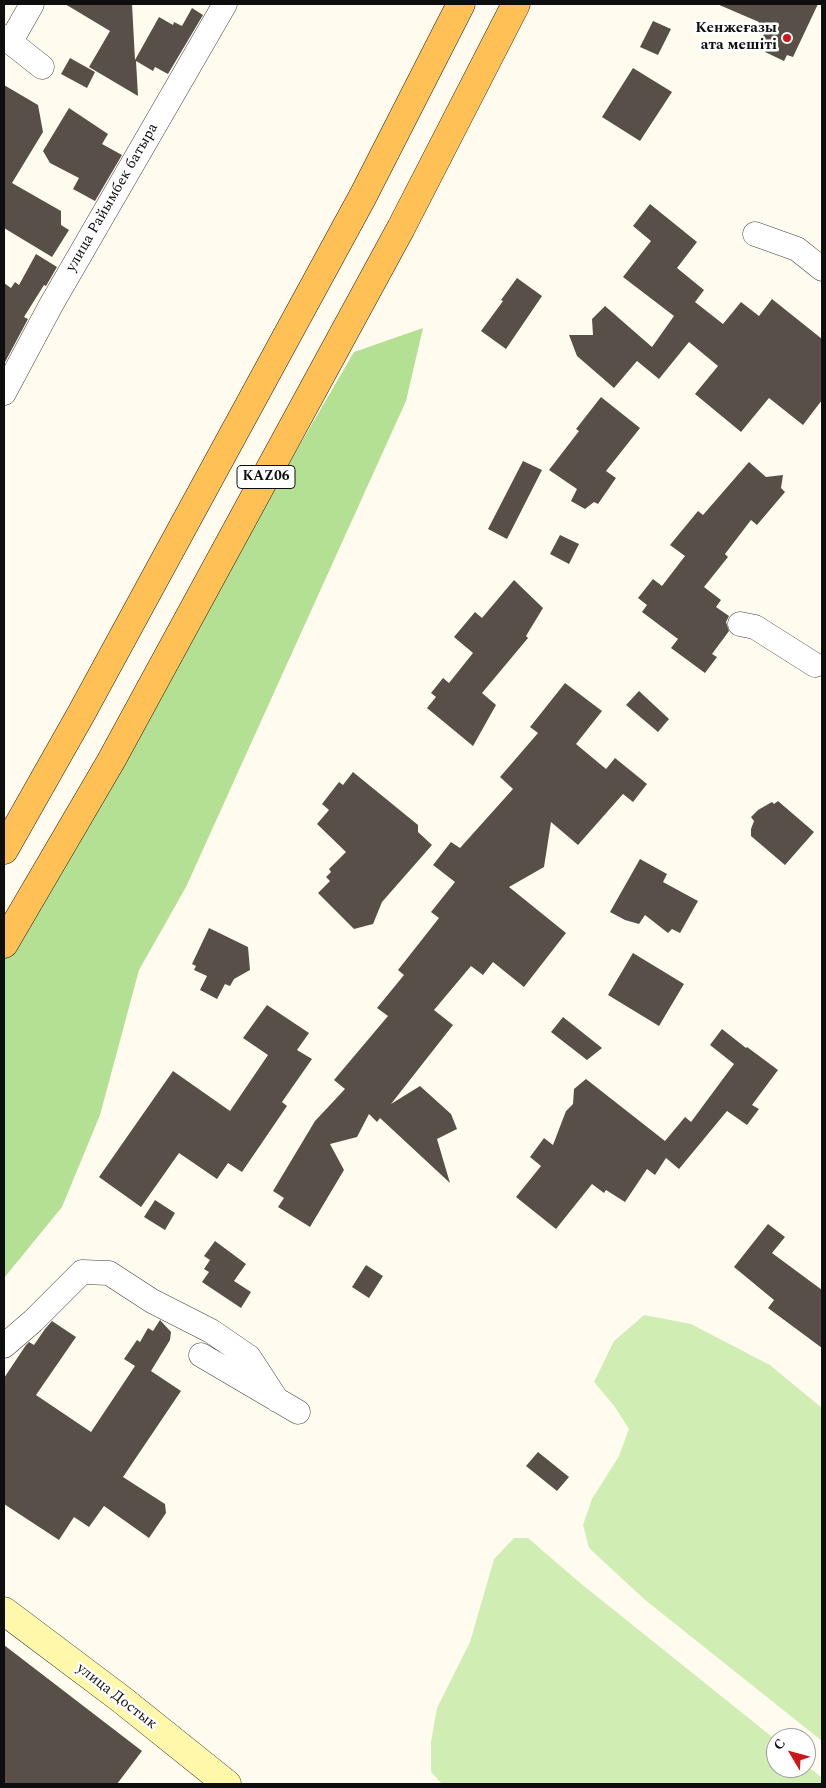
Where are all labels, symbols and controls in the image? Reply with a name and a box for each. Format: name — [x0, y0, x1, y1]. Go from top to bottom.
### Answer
place label: Кенжеғазы ата мешіті — [695, 20, 777, 55]
marker: Кенжеғазы ата мешіті — [781, 32, 793, 44]
street label: улица Райымбек батыра — [63, 120, 163, 276]
road number: KАZ06 — [237, 466, 295, 488]
street label: улица Достык — [72, 1660, 160, 1734]
north arrow — [766, 1728, 816, 1778]
text: С — [768, 1734, 791, 1755]

